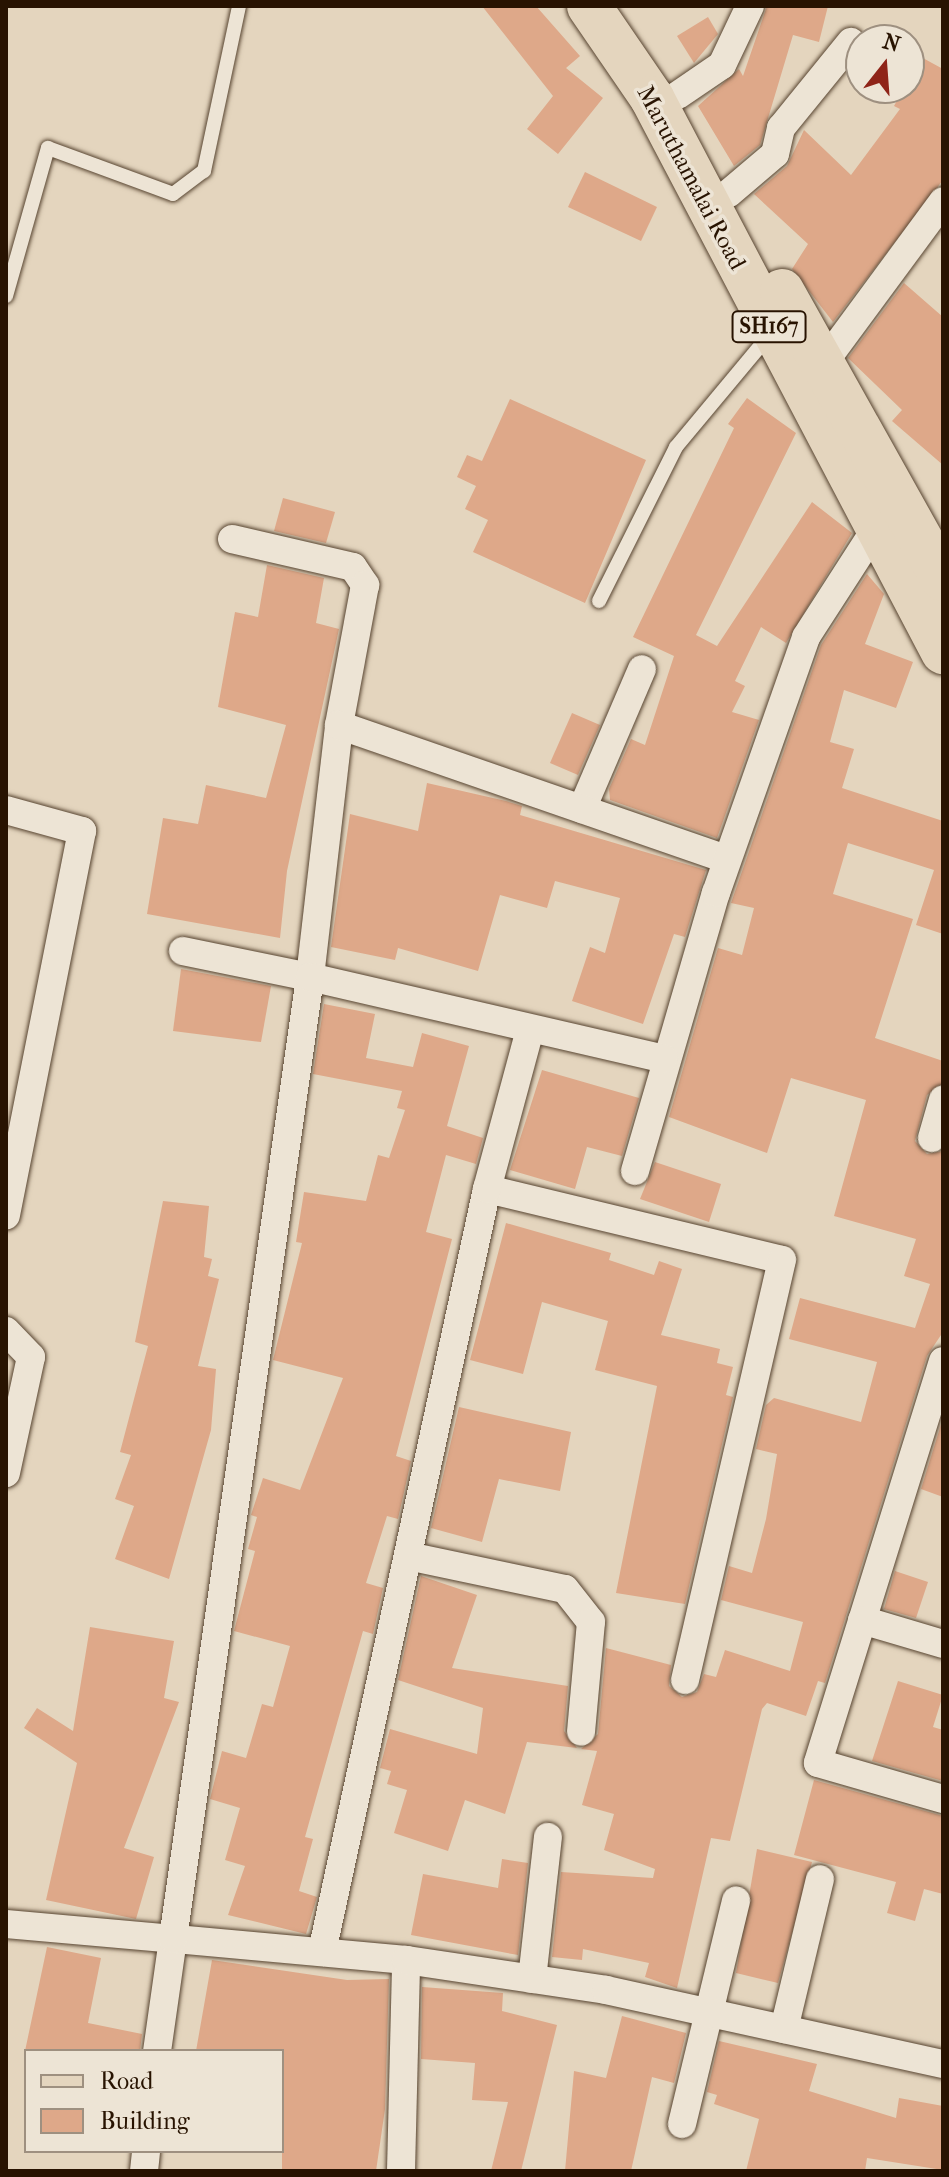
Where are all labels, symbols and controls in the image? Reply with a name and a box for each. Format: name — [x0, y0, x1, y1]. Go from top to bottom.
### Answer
north arrow — [845, 24, 925, 104]
text: N — [880, 28, 903, 58]
street label: Maruthamalai Road — [630, 81, 752, 275]
road number: SH167 — [731, 309, 807, 345]
legend — [24, 2049, 284, 2153]
text: Road — [100, 2067, 153, 2095]
text: Building — [100, 2107, 190, 2135]

